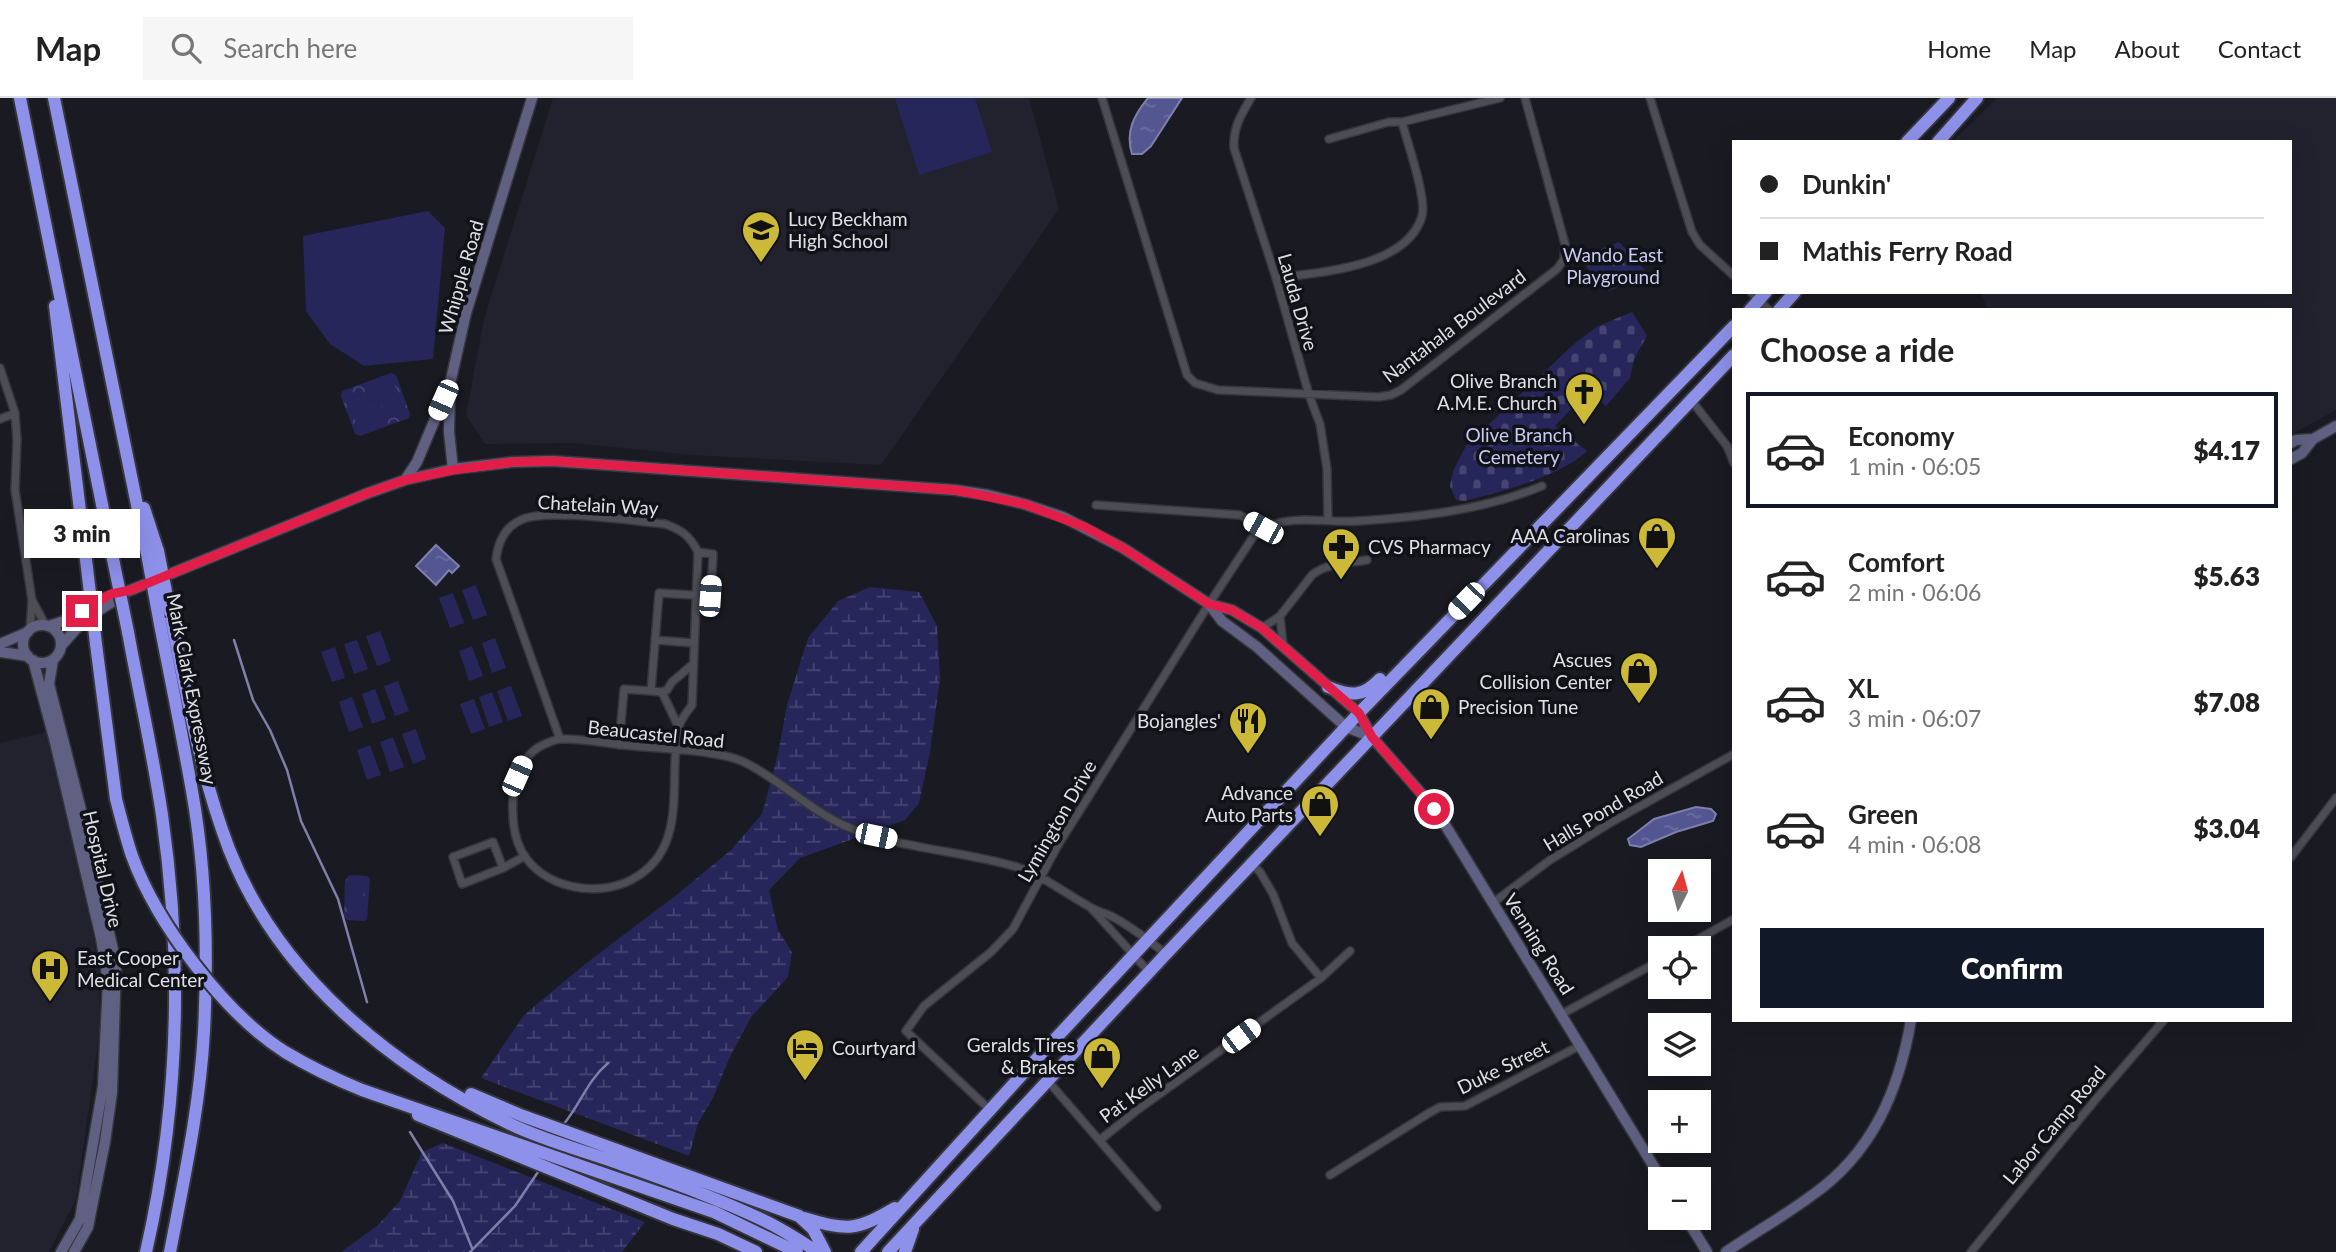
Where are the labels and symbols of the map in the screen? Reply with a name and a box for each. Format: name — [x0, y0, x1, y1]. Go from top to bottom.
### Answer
place label: Lucy Beckham High School — [788, 207, 908, 252]
school or university icon: Lucy Beckham High School — [740, 209, 782, 264]
street label: Whipple Road — [433, 217, 488, 337]
park label: Wando East Playground — [1563, 243, 1663, 288]
street label: Lauda Drive — [1274, 251, 1323, 353]
street label: Nantahala Boulevard — [1378, 264, 1530, 387]
place label: Olive Branch A.M.E. Church — [1437, 369, 1557, 414]
church icon: Olive Branch A.M.E. Church — [1563, 371, 1605, 426]
car — [425, 377, 462, 423]
park label: Olive Branch Cemetery — [1465, 423, 1573, 468]
street label: Chatelain Way — [537, 490, 659, 519]
car — [1240, 509, 1287, 547]
callout: 3 min — [24, 510, 140, 559]
shop icon: AAA Carolinas — [1636, 515, 1678, 570]
place label: AAA Carolinas — [1510, 524, 1630, 547]
pharmacy icon: CVS Pharmacy — [1320, 526, 1362, 581]
place label: CVS Pharmacy — [1368, 535, 1491, 558]
car — [699, 574, 722, 618]
car — [1444, 579, 1489, 623]
street label: Mark Clark Expressway — [163, 591, 222, 787]
route end — [66, 595, 98, 627]
place label: Ascues Collision Center — [1479, 648, 1612, 693]
shop icon: Ascues Collision Center — [1618, 650, 1660, 705]
shop icon: Precision Tune — [1410, 686, 1452, 741]
place label: Precision Tune — [1458, 695, 1578, 718]
restaurant icon: Bojangles' — [1227, 700, 1269, 755]
place label: Bojangles' — [1137, 709, 1221, 732]
street label: Beaucastel Road — [587, 715, 726, 752]
car — [499, 753, 536, 799]
street label: Lymington Drive — [1012, 756, 1101, 886]
street label: Halls Pond Road — [1539, 766, 1667, 855]
place label: Advance Auto Parts — [1205, 781, 1293, 826]
shop icon: Advance Auto Parts — [1299, 783, 1341, 838]
route start — [1418, 793, 1450, 825]
street label: Hospital Drive — [79, 808, 128, 930]
car — [854, 821, 899, 851]
north arrow — [1648, 859, 1712, 922]
street label: Venning Road — [1499, 889, 1580, 998]
place label: East Cooper Medical Center — [77, 946, 204, 991]
hospital icon: East Cooper Medical Center — [29, 948, 71, 1003]
car — [1218, 1015, 1265, 1057]
hotel icon: Courtyard — [784, 1027, 826, 1082]
place label: Geralds Tires & Brakes — [967, 1033, 1075, 1078]
street label: Duke Street — [1453, 1034, 1552, 1099]
shop icon: Geralds Tires & Brakes — [1081, 1035, 1123, 1090]
place label: Courtyard — [832, 1036, 916, 1059]
street label: Pat Kelly Lane — [1095, 1040, 1203, 1127]
street label: Labor Camp Road — [1997, 1061, 2110, 1189]

